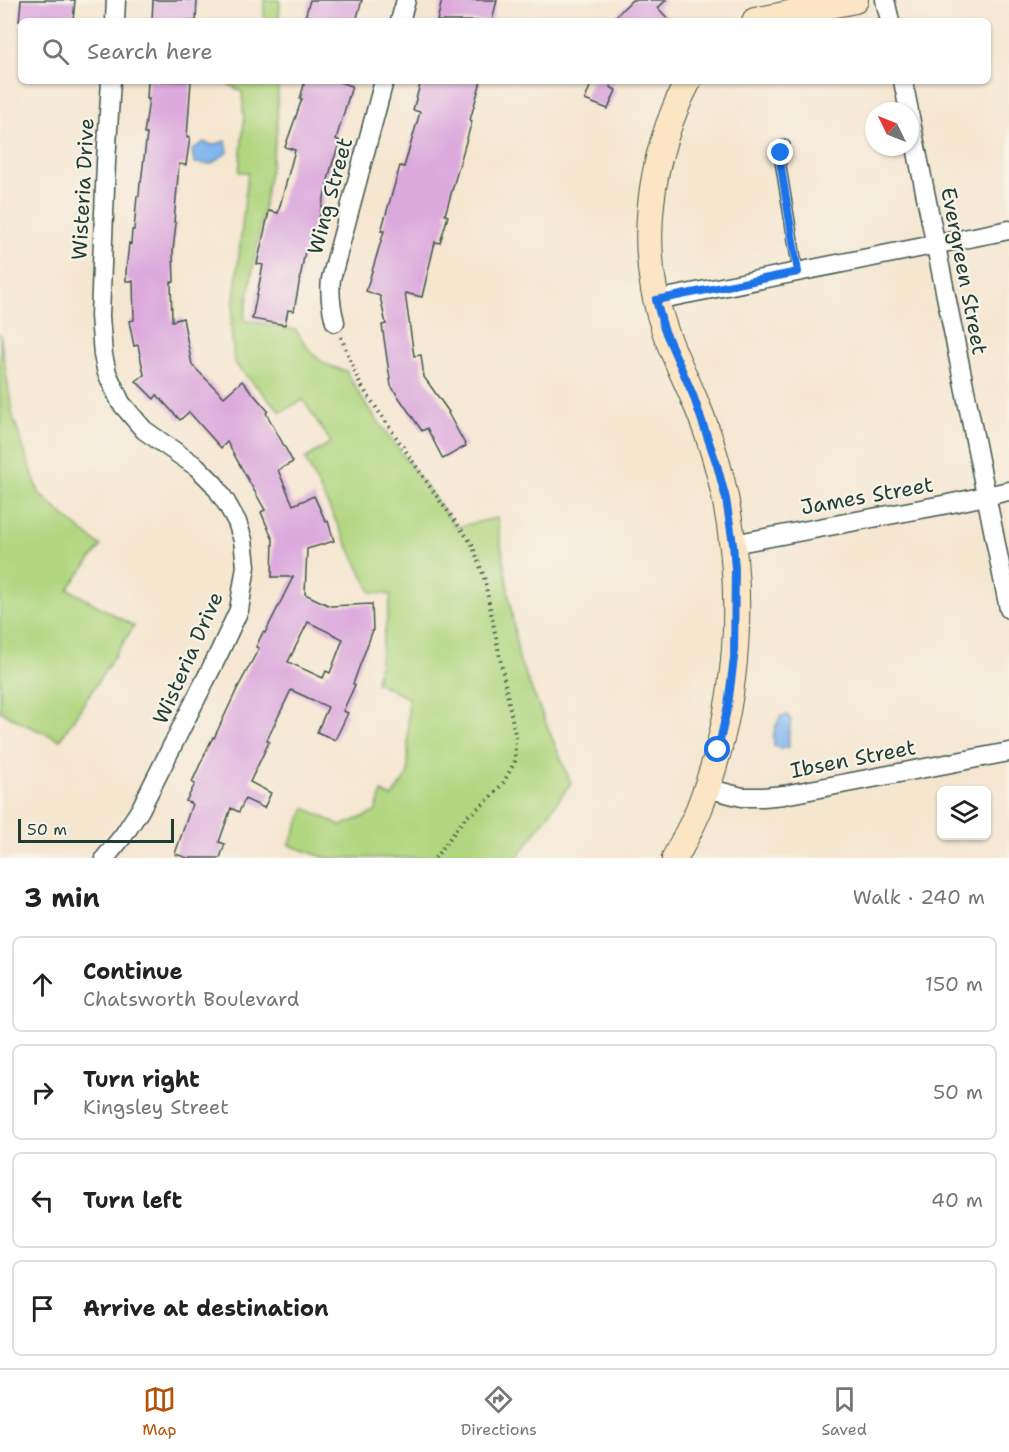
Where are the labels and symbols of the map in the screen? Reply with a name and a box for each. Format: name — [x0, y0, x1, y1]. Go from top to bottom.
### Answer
north arrow — [865, 102, 919, 156]
street label: Wisteria Drive — [65, 117, 101, 261]
street label: Wing Street — [301, 134, 359, 258]
route end — [767, 139, 793, 165]
street label: Evergreen Street — [934, 185, 994, 357]
street label: James Street — [798, 471, 936, 521]
street label: Wisteria Drive — [146, 587, 230, 729]
street label: Ibsen Street — [788, 733, 918, 785]
route start — [704, 736, 730, 762]
scale bar — [18, 816, 174, 844]

